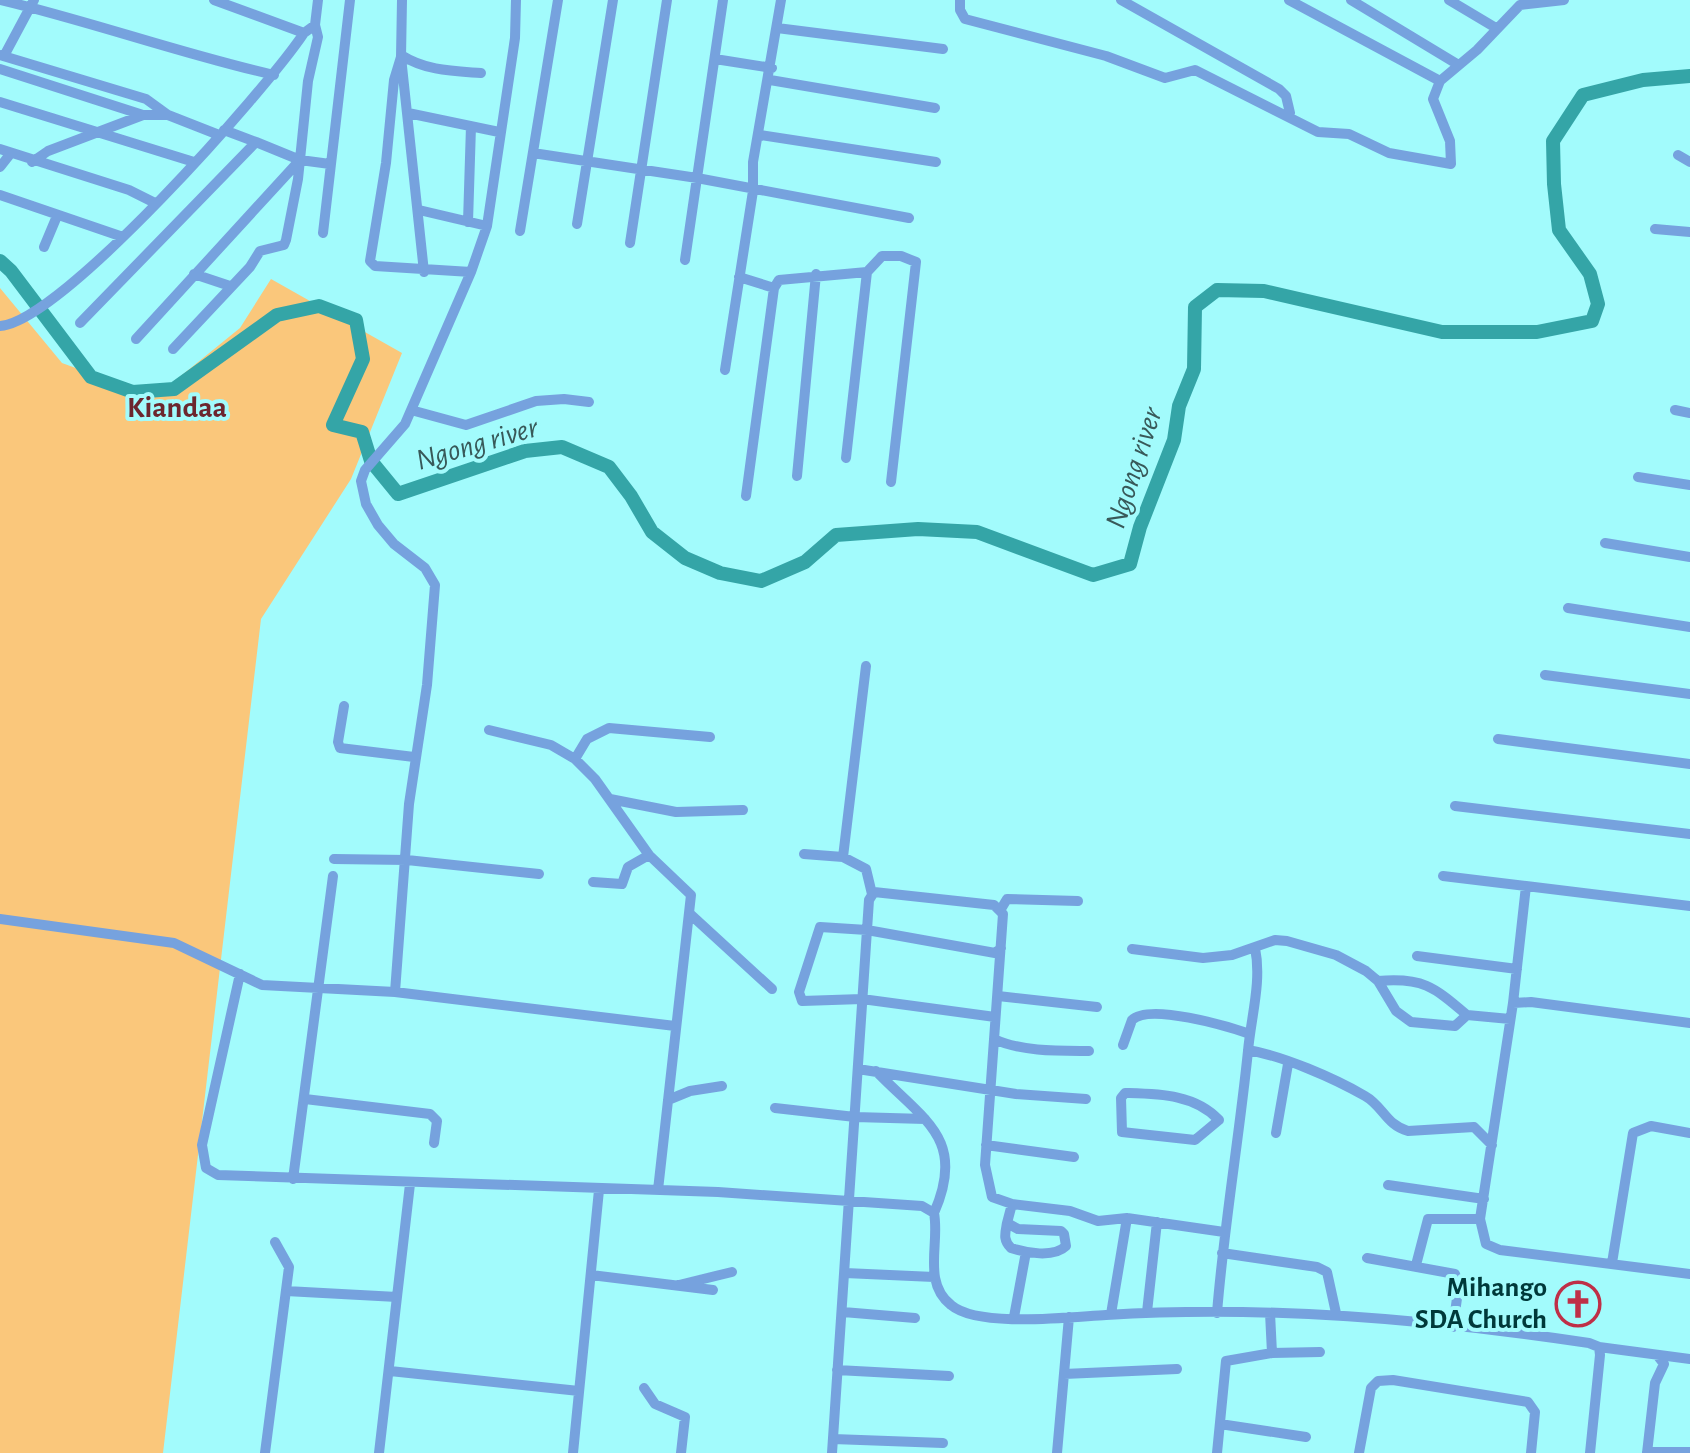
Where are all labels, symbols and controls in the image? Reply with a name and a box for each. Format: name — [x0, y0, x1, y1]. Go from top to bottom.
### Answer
district label: Kiandaa — [127, 393, 227, 423]
water label: Ngong river — [1100, 403, 1168, 532]
water label: Ngong river — [413, 412, 542, 476]
place label: Mihango SDA Church — [1415, 1274, 1547, 1334]
church icon: Mihango SDA Church — [1554, 1280, 1602, 1328]

